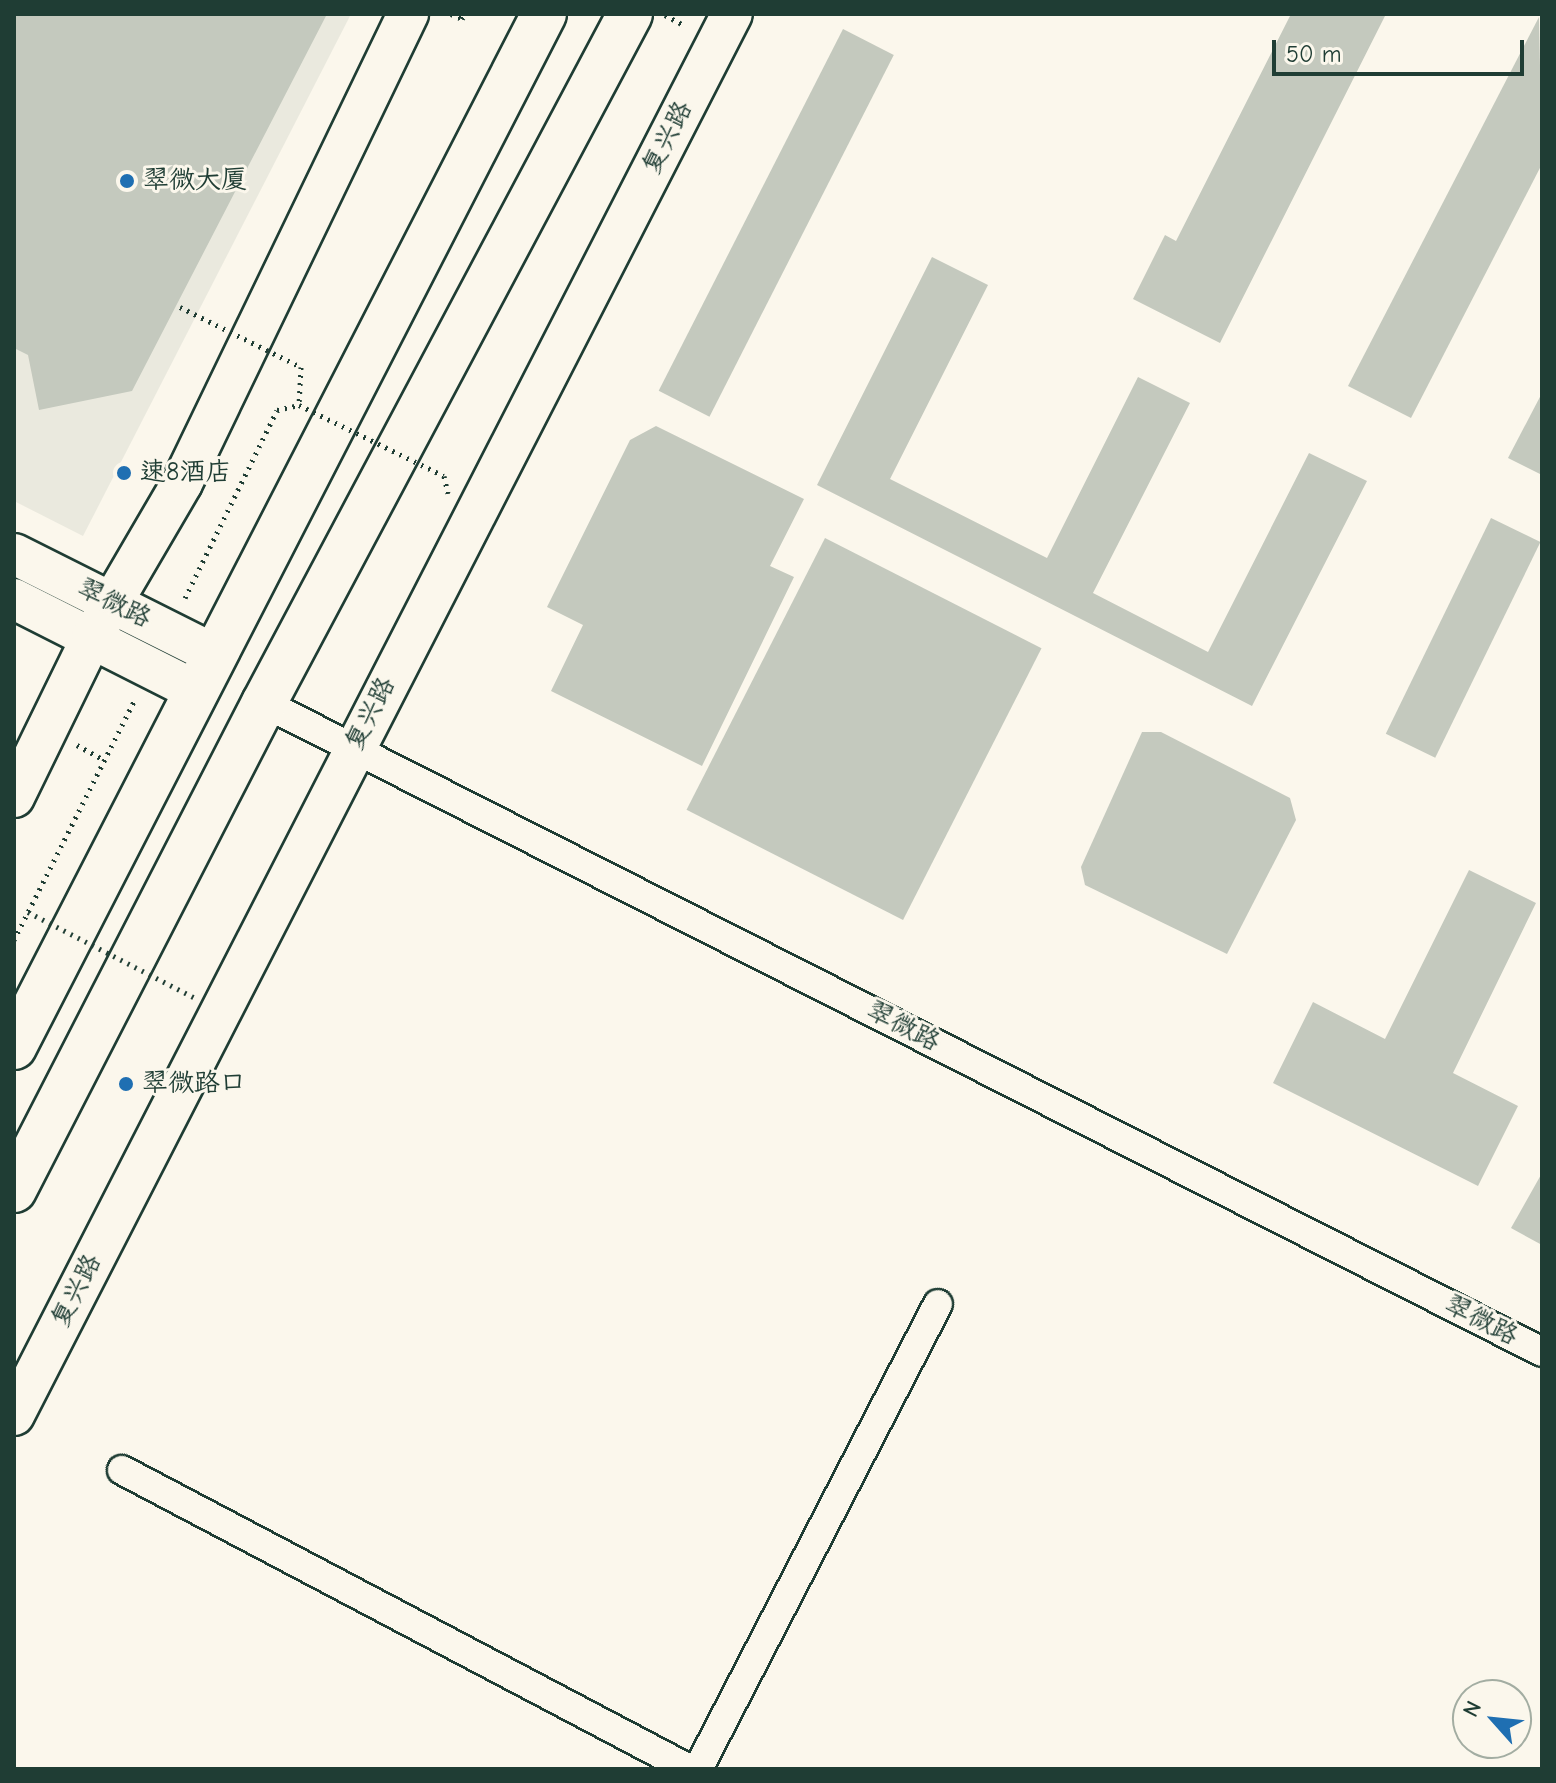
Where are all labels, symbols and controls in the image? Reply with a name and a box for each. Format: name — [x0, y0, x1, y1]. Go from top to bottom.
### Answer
scale bar — [1276, 24, 1528, 74]
text: 50 m — [1286, 40, 1342, 68]
street label: 复兴路 — [636, 96, 700, 180]
place label: 翠微大厦 — [143, 165, 247, 197]
marker: 翠微大厦 — [118, 172, 136, 190]
place label: 速8酒店 — [140, 457, 231, 489]
marker: 速8酒店 — [115, 464, 133, 482]
street label: 翠微路 — [72, 573, 156, 635]
street label: 复兴路 — [339, 672, 403, 756]
street label: 翠微路 — [861, 995, 945, 1059]
place label: 翠微路口 — [142, 1068, 246, 1100]
marker: 翠微路口 — [117, 1075, 135, 1093]
street label: 复兴路 — [45, 1249, 109, 1333]
street label: 翠微路 — [1439, 1289, 1523, 1353]
north arrow — [1452, 1679, 1532, 1759]
text: N — [1458, 1697, 1487, 1721]

